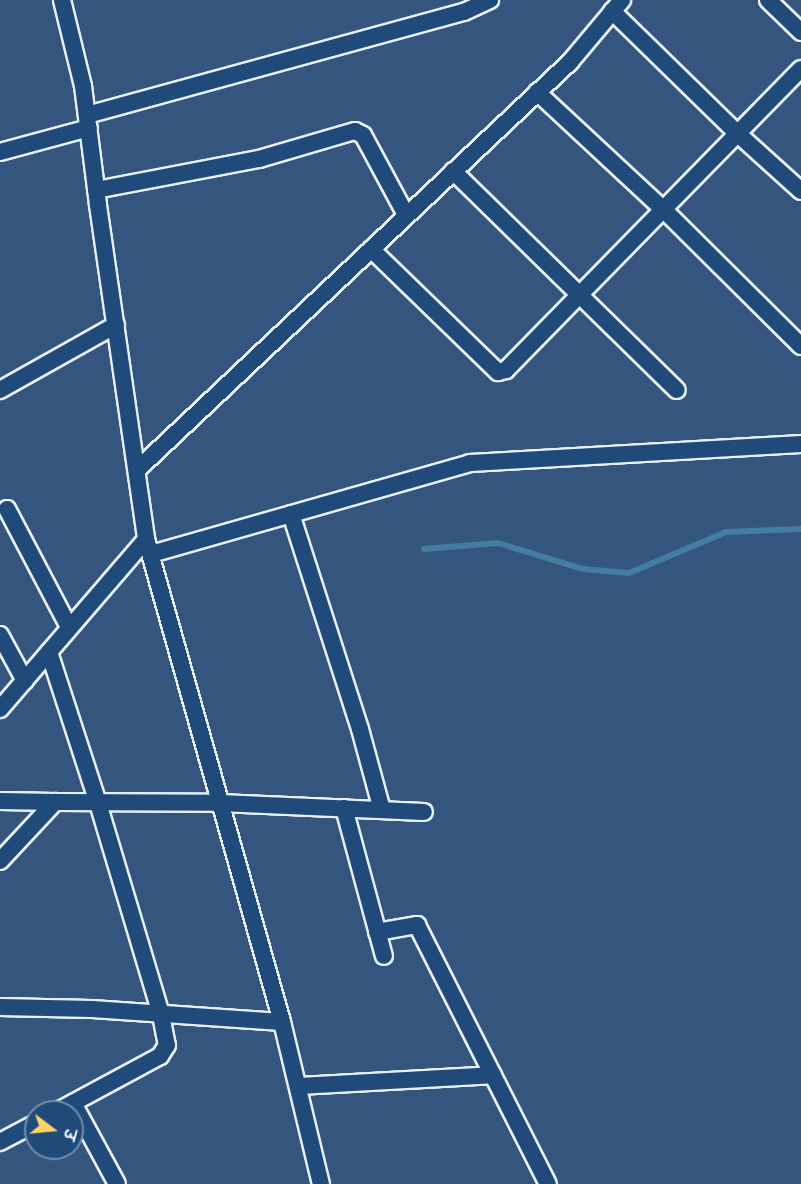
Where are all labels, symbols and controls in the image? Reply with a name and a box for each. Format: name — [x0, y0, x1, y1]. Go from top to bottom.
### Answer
north arrow — [24, 1100, 84, 1160]
text: उ — [58, 1127, 81, 1143]

